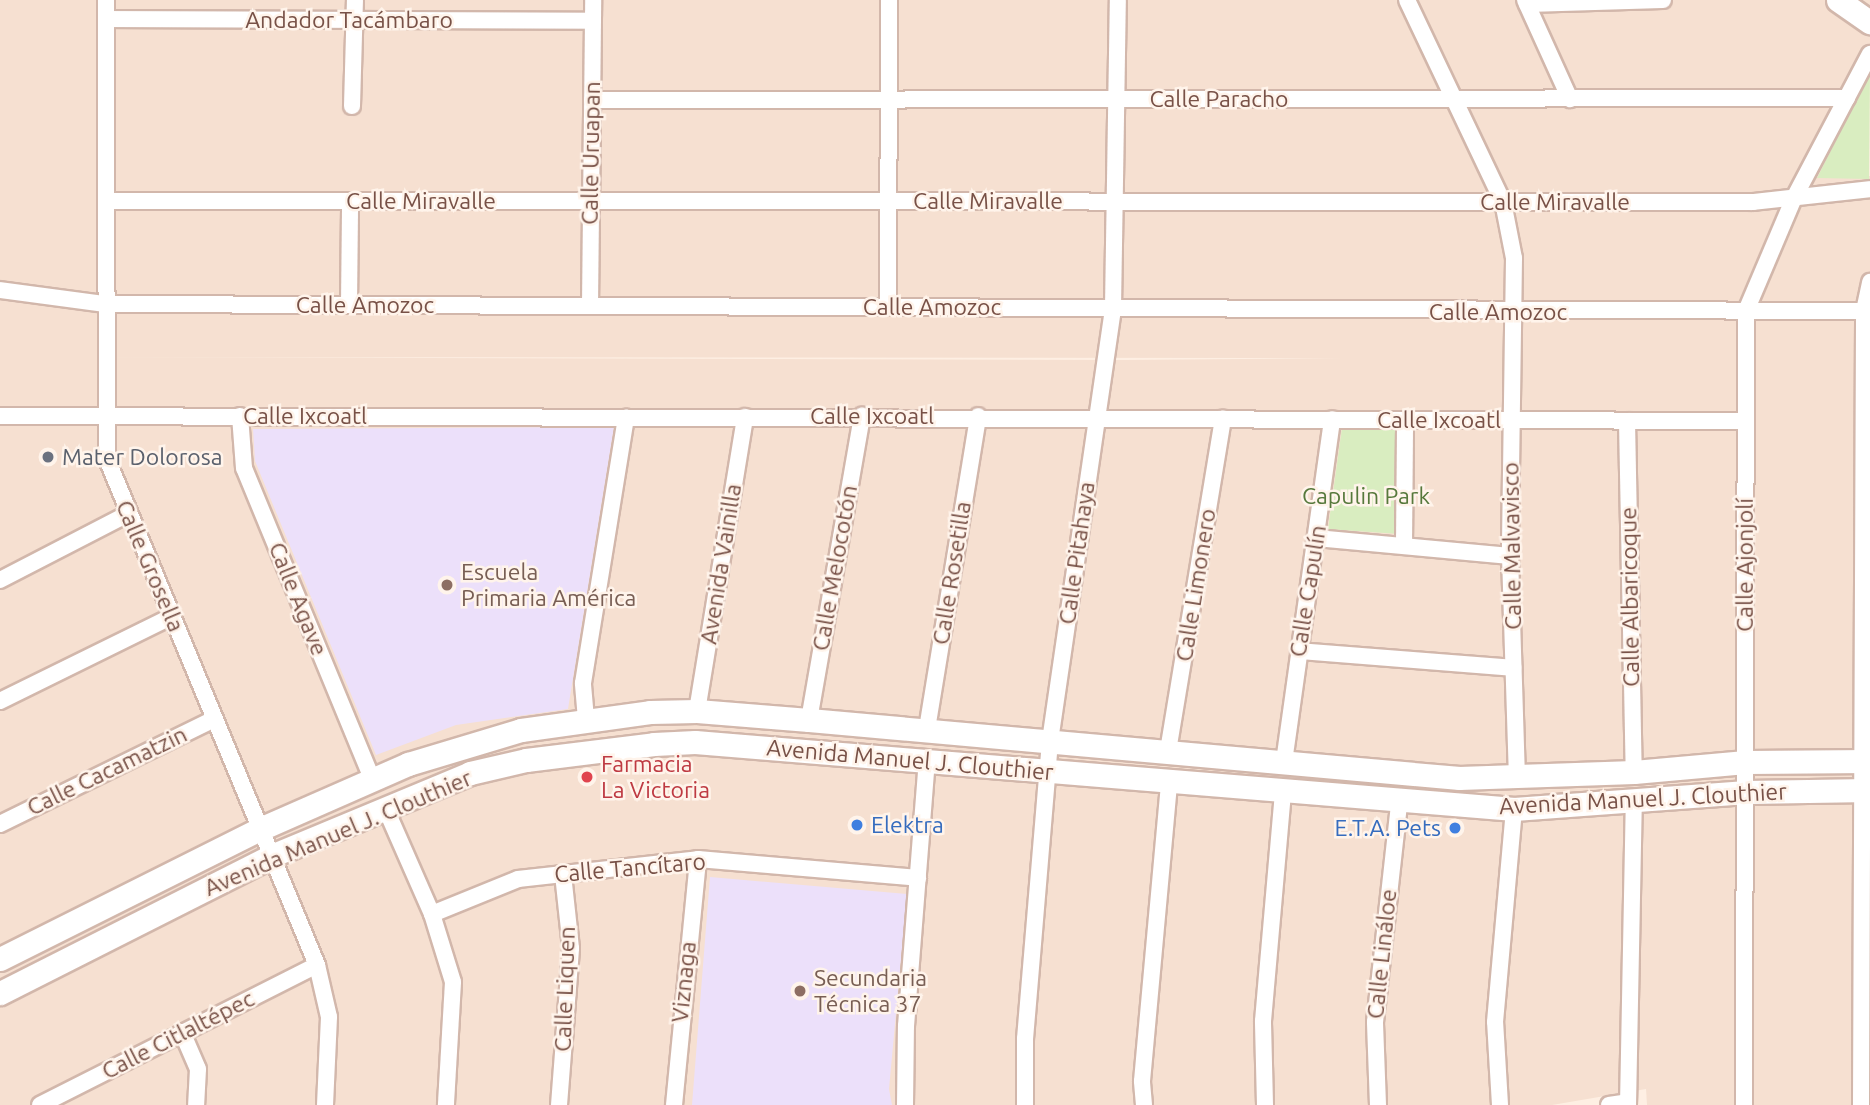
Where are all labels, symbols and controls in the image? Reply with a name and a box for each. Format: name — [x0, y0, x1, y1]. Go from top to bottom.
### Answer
street label: Andador Tacámbaro — [245, 6, 453, 34]
street label: Calle Uruapan — [576, 81, 606, 225]
street label: Calle Paracho — [1149, 85, 1289, 113]
street label: Calle Miravalle — [346, 187, 496, 215]
street label: Calle Miravalle — [913, 187, 1063, 215]
street label: Calle Miravalle — [1480, 188, 1630, 216]
street label: Calle Amozoc — [296, 291, 434, 319]
street label: Calle Amozoc — [863, 293, 1001, 321]
street label: Calle Amozoc — [1429, 298, 1567, 326]
street label: Calle Ixcoatl — [243, 402, 367, 430]
street label: Calle Ixcoatl — [810, 402, 934, 430]
street label: Calle Ixcoatl — [1377, 406, 1501, 434]
place label: Mater Dolorosa — [62, 443, 223, 471]
marker: Mater Dolorosa — [40, 449, 56, 465]
street label: Calle Malvavisco — [1497, 462, 1527, 630]
street label: Calle Pitahaya — [1053, 480, 1101, 626]
street label: Avenida Vainilla — [695, 482, 747, 646]
park label: Capulin Park — [1302, 482, 1430, 510]
street label: Calle Melocotón — [807, 483, 863, 653]
street label: Calle Grosella — [110, 496, 190, 636]
street label: Calle Ajonjolí — [1731, 498, 1759, 632]
street label: Calle Rosetilla — [927, 499, 977, 647]
street label: Calle Limonero — [1170, 507, 1222, 663]
street label: Calle Albaricoque — [1615, 507, 1645, 687]
street label: Calle Capulín — [1284, 523, 1332, 659]
street label: Calle Agave — [263, 538, 333, 660]
place label: Escuela Primaria América — [461, 558, 636, 612]
marker: Escuela Primaria América — [439, 577, 455, 593]
street label: Calle Cacamatzin — [23, 720, 191, 822]
street label: Avenida Manuel J. Clouthier — [765, 734, 1055, 786]
place label: Farmacia La Victoria — [601, 750, 710, 804]
street label: Avenida Manuel J. Clouthier — [200, 764, 476, 902]
marker: Farmacia La Victoria — [579, 769, 595, 785]
street label: Avenida Manuel J. Clouthier — [1498, 778, 1788, 820]
place label: Elektra — [871, 811, 944, 839]
place label: E.T.A. Pets — [1335, 814, 1441, 842]
marker: Elektra — [849, 817, 865, 833]
marker: E.T.A. Pets — [1447, 820, 1463, 836]
street label: Calle Tancítaro — [553, 848, 707, 888]
street label: Calle Lináloe — [1361, 888, 1403, 1020]
street label: Calle Liquen — [549, 926, 581, 1052]
street label: Viznaga — [666, 940, 702, 1024]
place label: Secundaria Técnica 37 — [814, 964, 927, 1018]
marker: Secundaria Técnica 37 — [792, 983, 808, 999]
street label: Calle Citlaltépec — [97, 985, 259, 1085]

